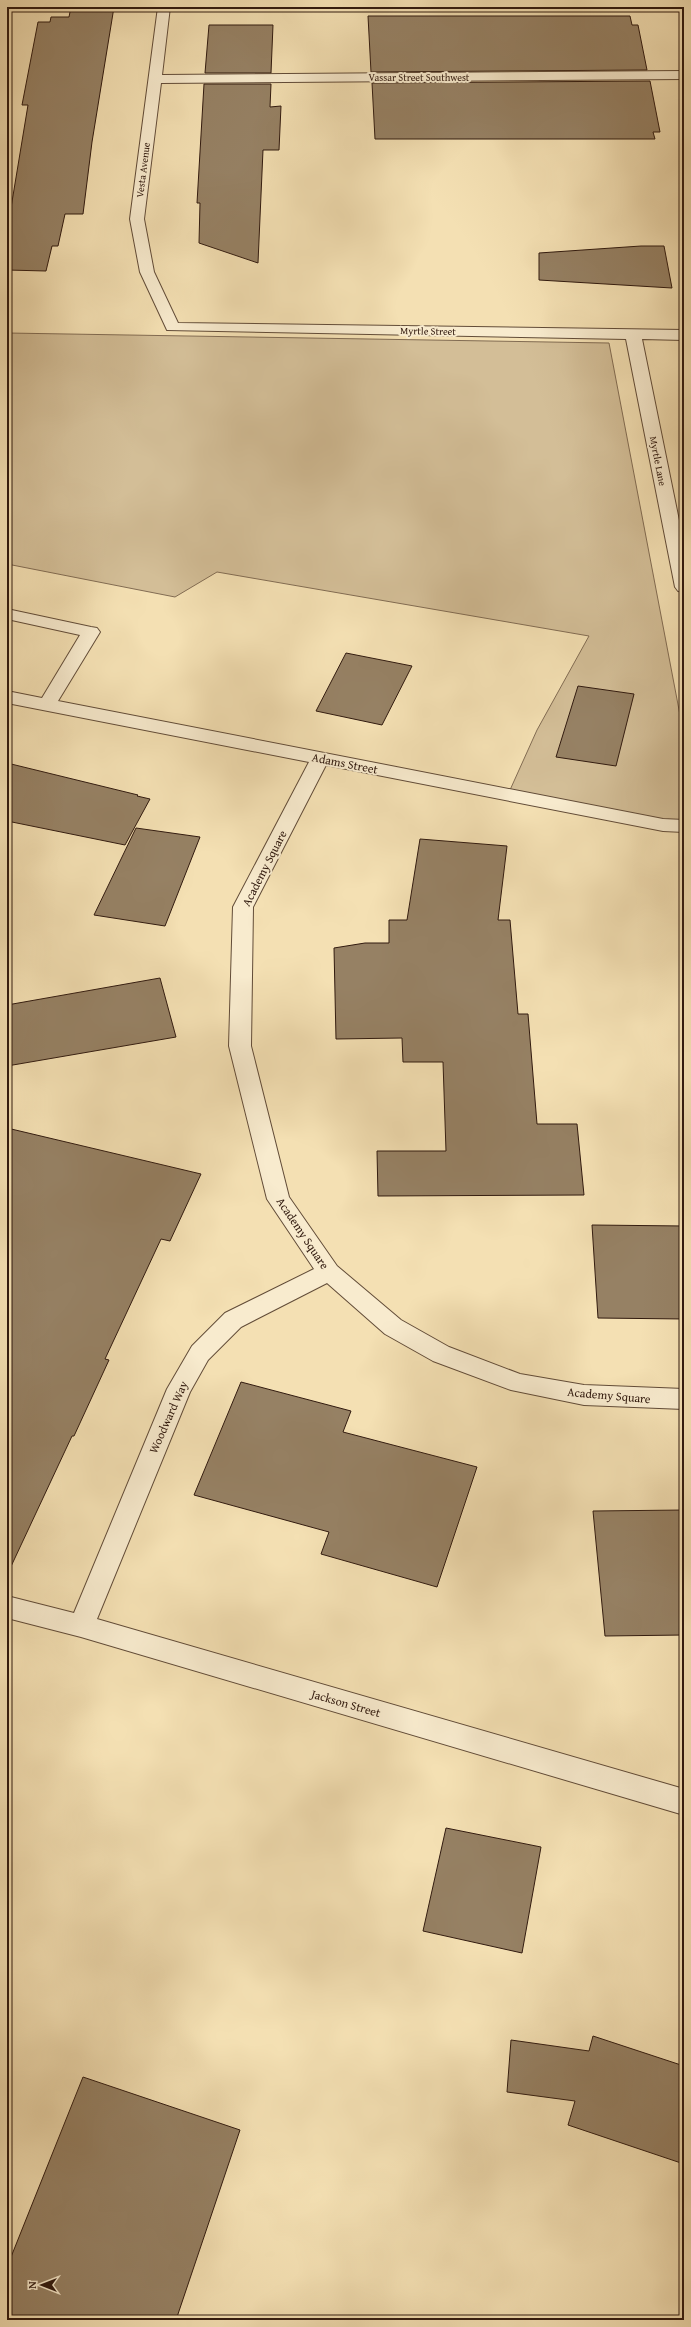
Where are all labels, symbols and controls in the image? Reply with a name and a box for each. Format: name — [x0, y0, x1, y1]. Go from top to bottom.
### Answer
street label: Vassar Street Southwest — [369, 70, 470, 85]
street label: Vesta Avenue — [132, 141, 154, 199]
street label: Myrtle Street — [400, 323, 457, 339]
street label: Myrtle Lane — [646, 435, 670, 487]
street label: Adams Street — [311, 748, 380, 778]
street label: Academy Square — [237, 827, 291, 909]
street label: Academy Square — [273, 1194, 334, 1273]
street label: Woodward Way — [144, 1378, 192, 1456]
street label: Academy Square — [567, 1383, 652, 1407]
street label: Jackson Street — [307, 1684, 383, 1721]
north arrow — [22, 2265, 62, 2305]
text: N — [24, 2281, 40, 2289]

